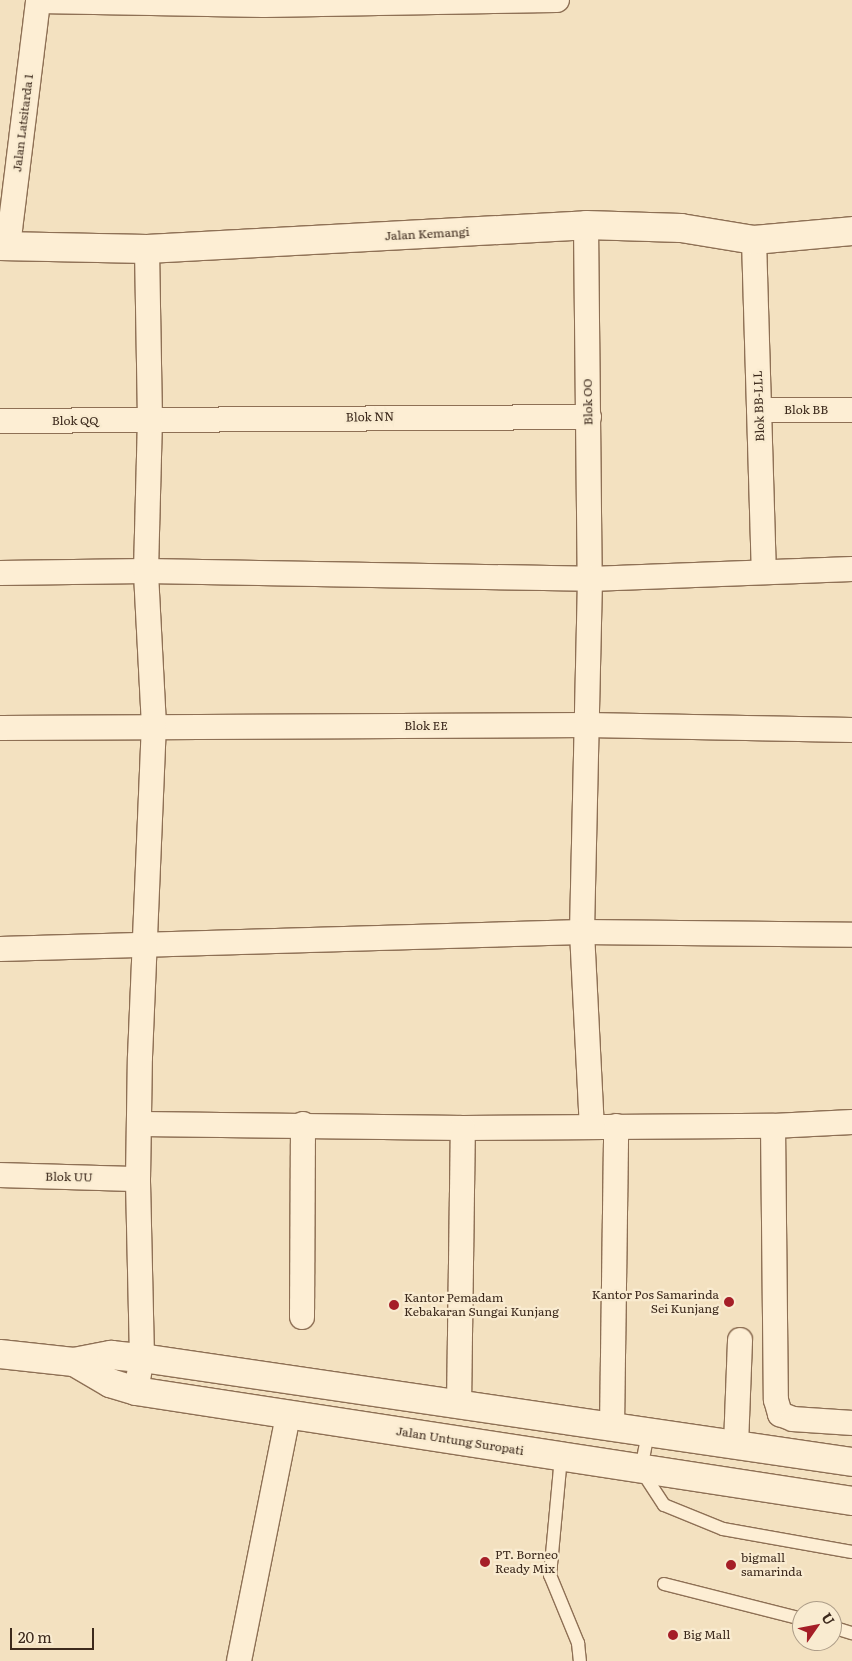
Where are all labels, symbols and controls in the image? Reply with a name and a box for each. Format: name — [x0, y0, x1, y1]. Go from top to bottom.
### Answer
street label: Jalan Latsitarda 1 — [10, 73, 36, 173]
street label: Jalan Kemangi — [384, 225, 470, 243]
street label: Blok BB-LLL — [751, 370, 767, 442]
street label: Blok OO — [580, 379, 596, 425]
street label: Blok BB — [784, 403, 828, 417]
street label: Blok NN — [346, 409, 394, 425]
street label: Blok QQ — [52, 414, 98, 428]
street label: Blok EE — [404, 719, 448, 733]
street label: Blok UU — [45, 1169, 93, 1185]
place label: Kantor Pos Samarinda Sei Kunjang — [592, 1288, 719, 1316]
place label: Kantor Pemadam Kebakaran Sungai Kunjang — [404, 1291, 559, 1319]
marker: Kantor Pos Samarinda Sei Kunjang — [723, 1296, 735, 1308]
marker: Kantor Pemadam Kebakaran Sungai Kunjang — [388, 1299, 400, 1311]
street label: Jalan Untung Suropati — [395, 1424, 525, 1458]
place label: PT. Borneo Ready Mix — [495, 1548, 558, 1576]
place label: bigmall samarinda — [741, 1551, 802, 1579]
marker: PT. Borneo Ready Mix — [479, 1556, 491, 1568]
marker: bigmall samarinda — [725, 1559, 737, 1571]
north arrow — [792, 1601, 842, 1651]
text: U — [817, 1608, 840, 1628]
scale bar — [12, 1618, 96, 1650]
text: 20 m — [18, 1625, 52, 1648]
place label: Big Mall — [683, 1628, 730, 1642]
marker: Big Mall — [667, 1629, 679, 1641]

